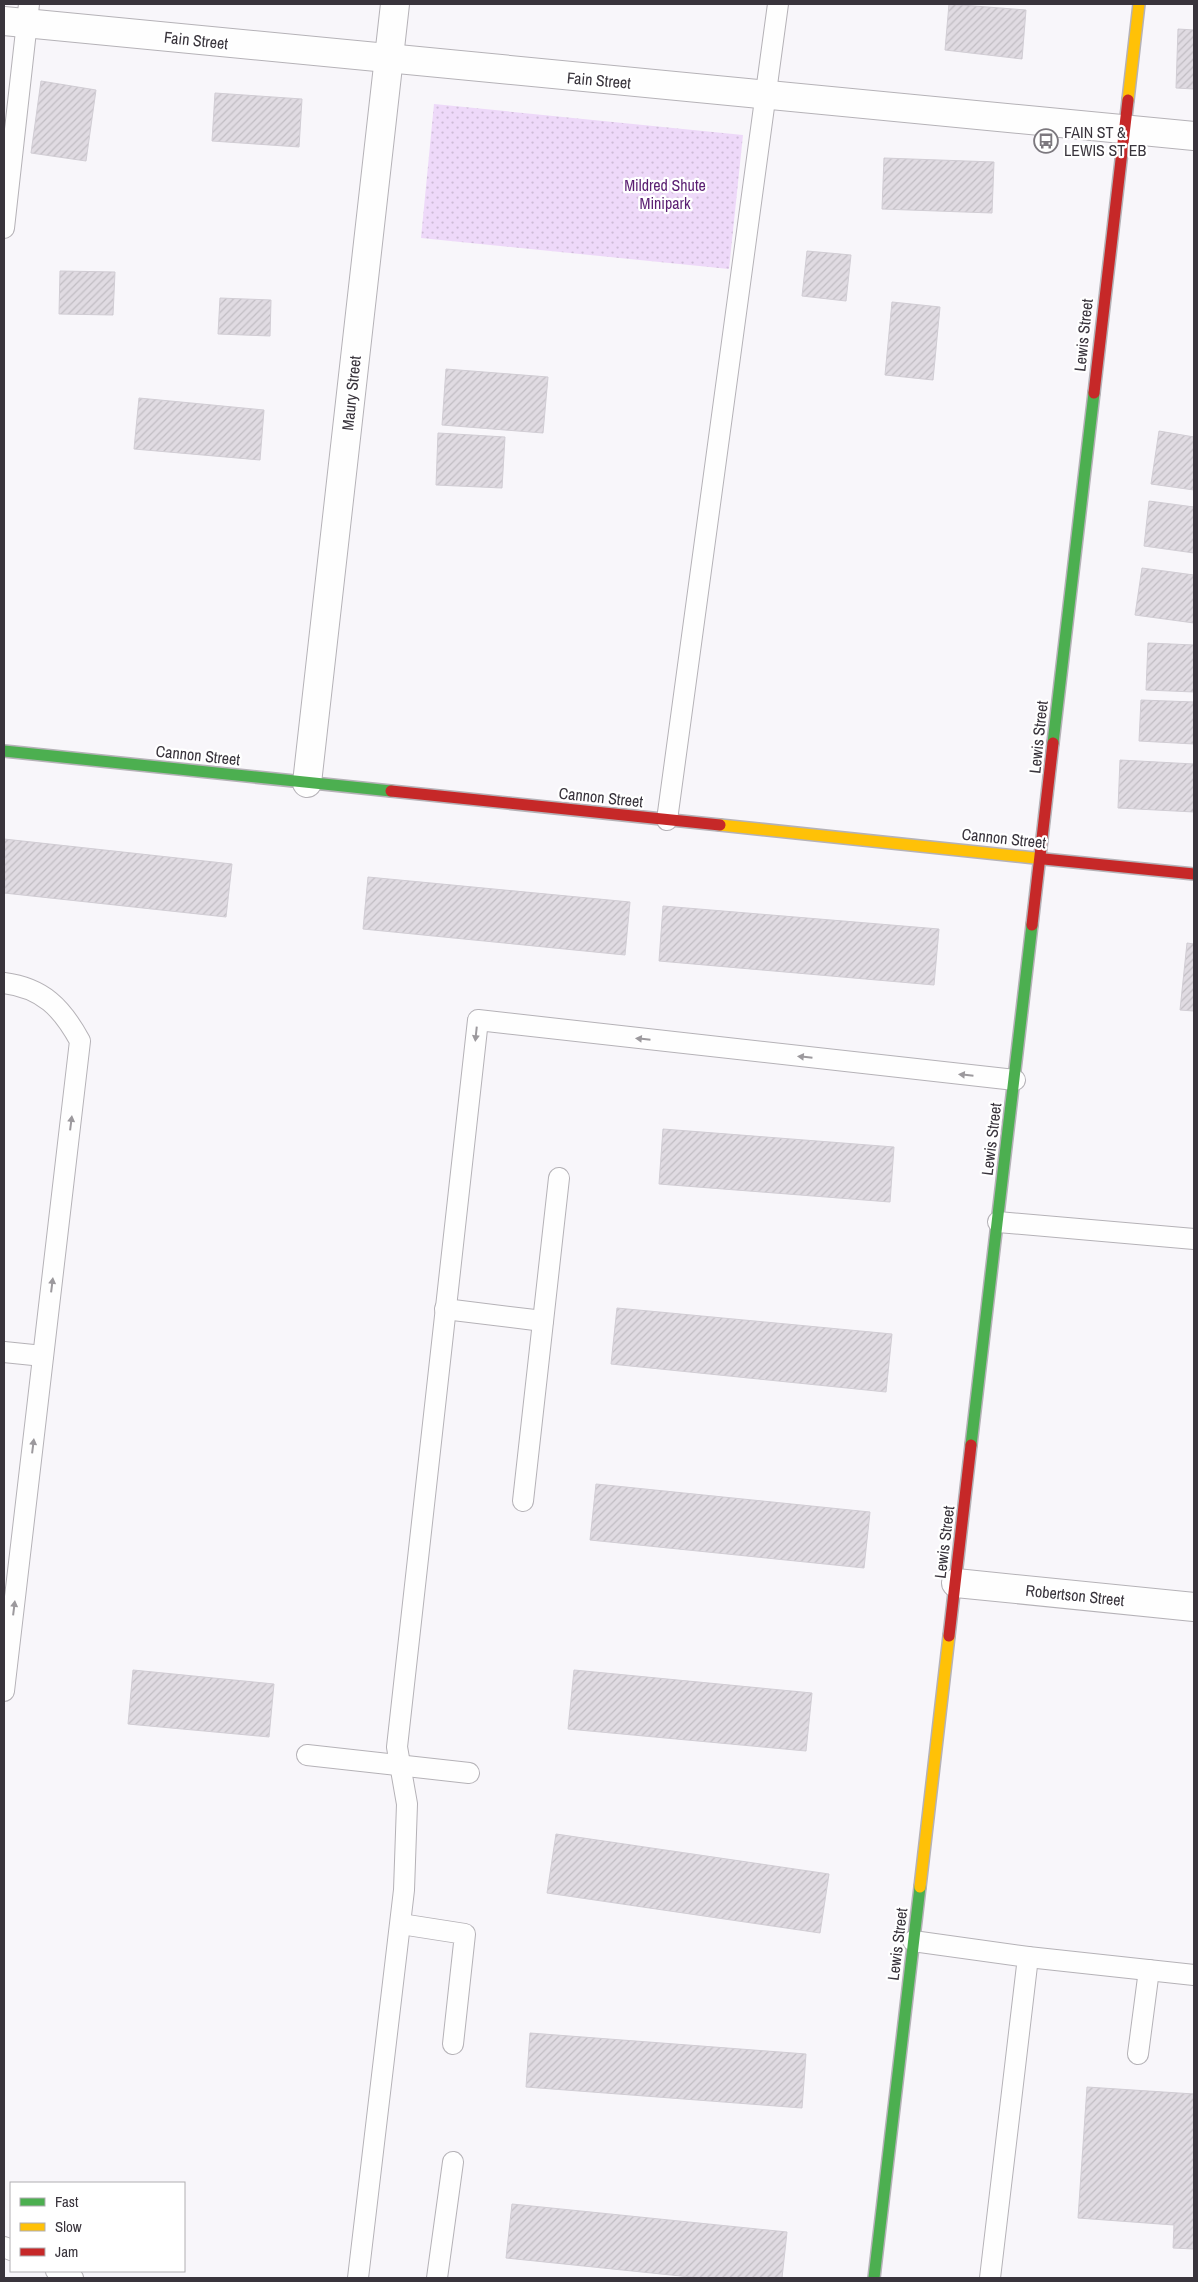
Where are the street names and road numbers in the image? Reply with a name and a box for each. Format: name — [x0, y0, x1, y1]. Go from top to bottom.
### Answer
street label: Fain Street — [163, 26, 229, 54]
street label: Fain Street — [566, 66, 632, 94]
street label: Lewis Street — [1068, 297, 1098, 372]
street label: Maury Street — [336, 354, 366, 431]
street label: Lewis Street — [1023, 699, 1053, 774]
street label: Cannon Street — [155, 740, 242, 770]
street label: Cannon Street — [558, 782, 645, 812]
street label: Cannon Street — [961, 823, 1048, 853]
street label: Lewis Street — [976, 1101, 1006, 1177]
street label: Lewis Street — [929, 1504, 959, 1580]
street label: Robertson Street — [1025, 1579, 1126, 1611]
street label: Lewis Street — [882, 1906, 912, 1982]

